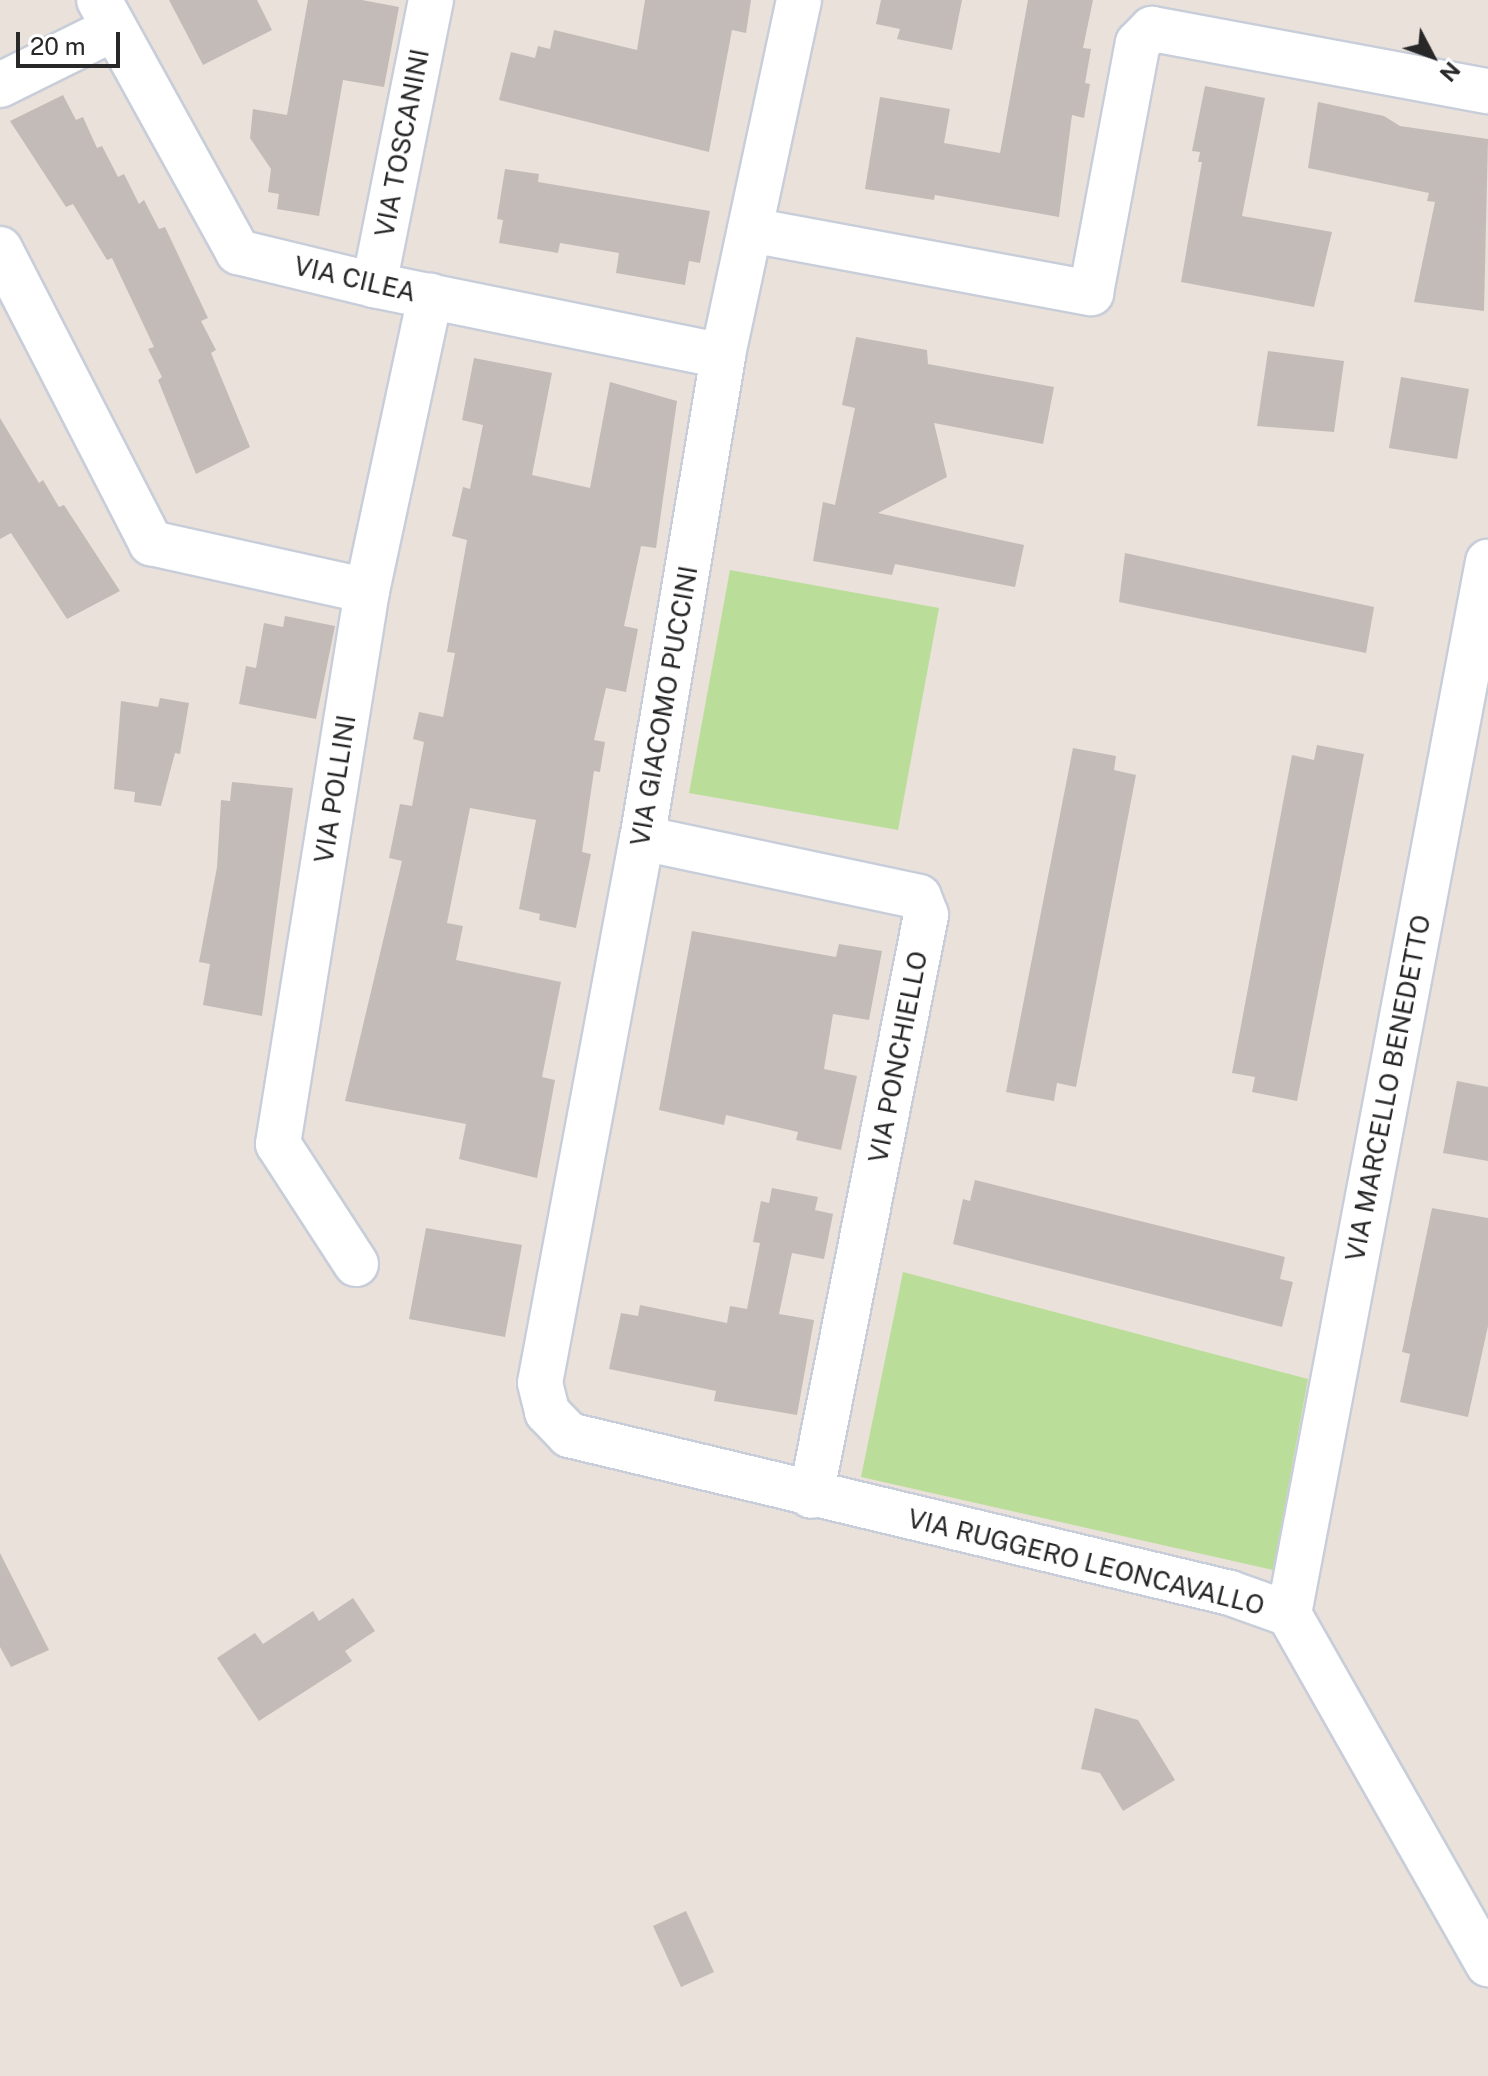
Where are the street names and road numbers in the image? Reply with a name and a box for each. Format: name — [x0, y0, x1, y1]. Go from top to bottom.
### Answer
street label: VIA TOSCANINI — [368, 46, 436, 240]
street label: VIA CILEA — [291, 250, 419, 308]
street label: VIA GIACOMO PUCCINI — [624, 564, 704, 848]
street label: VIA POLLINI — [308, 713, 362, 865]
street label: VIA MARCELLO BENEDETTO — [1339, 912, 1437, 1264]
street label: VIA PONCHIELLO — [862, 948, 934, 1166]
street label: VIA RUGGERO LEONCAVALLO — [904, 1503, 1268, 1621]

